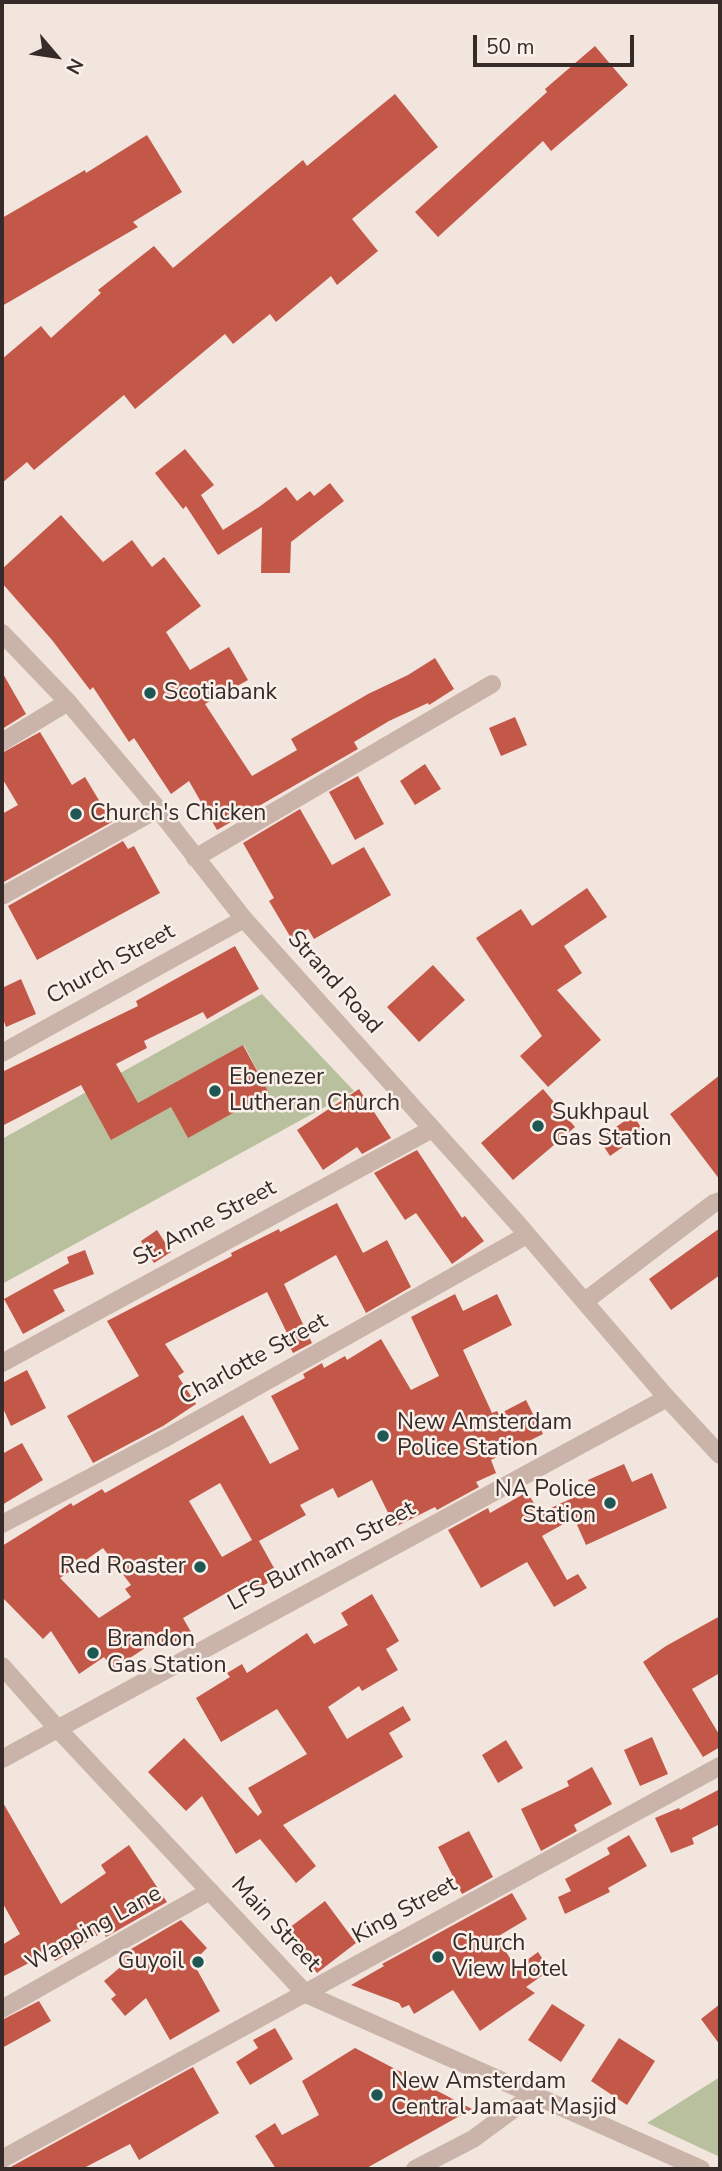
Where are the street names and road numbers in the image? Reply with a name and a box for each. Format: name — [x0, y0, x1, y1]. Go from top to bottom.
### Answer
street label: Church Street — [42, 919, 180, 1011]
street label: Strand Road — [281, 926, 387, 1040]
street label: St. Anne Street — [129, 1175, 281, 1273]
street label: Charlotte Street — [175, 1308, 333, 1412]
street label: LFS Burnham Street — [224, 1496, 420, 1618]
street label: King Street — [348, 1871, 462, 1951]
street label: Main Street — [224, 1872, 326, 1978]
street label: Wapping Lane — [21, 1880, 167, 1978]

